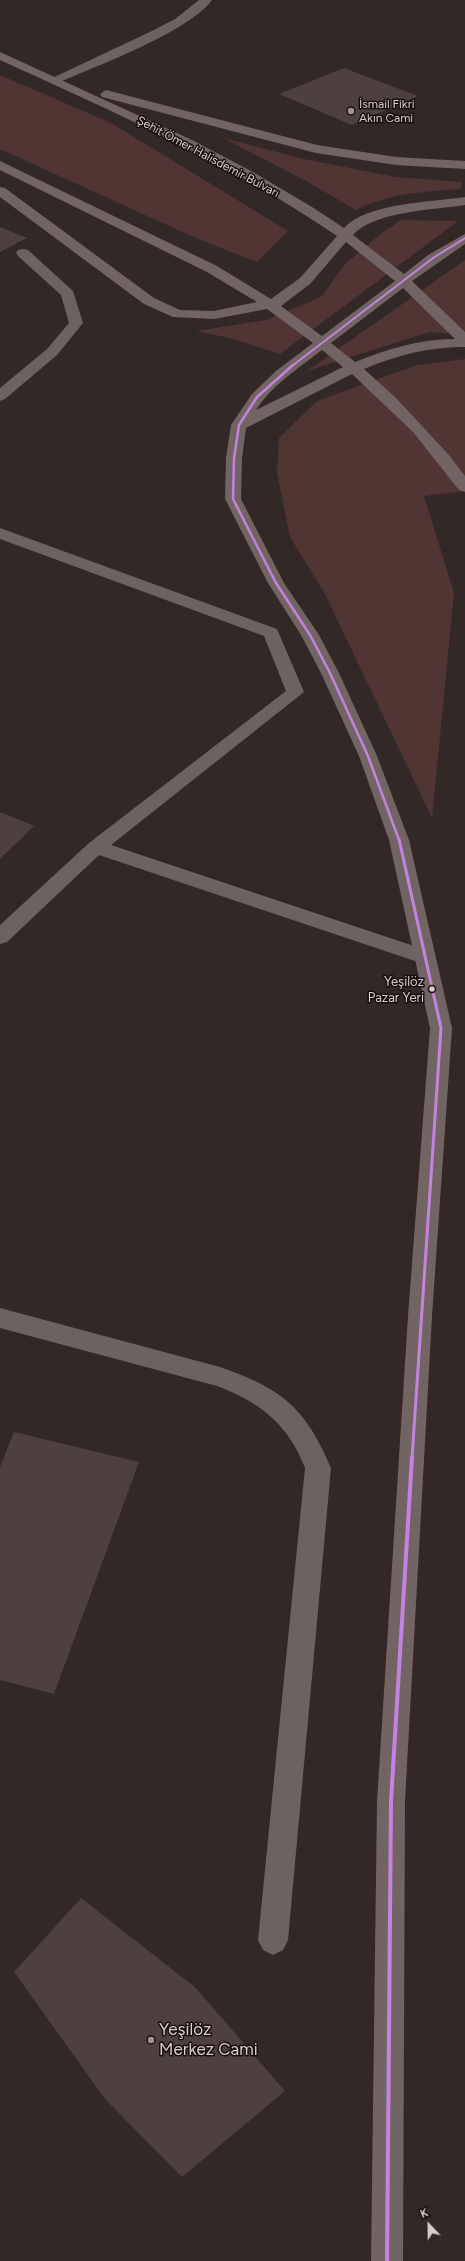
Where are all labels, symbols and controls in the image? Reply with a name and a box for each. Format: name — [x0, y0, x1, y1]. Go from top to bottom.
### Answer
place label: İsmail Fikri Akın Cami — [359, 97, 415, 125]
marker: İsmail Fikri Akın Cami — [346, 106, 356, 116]
street label: Şehit Ömer Halisdemir Bulvarı — [134, 113, 282, 201]
place label: Yeşilöz Pazar Yeri — [368, 974, 424, 1005]
marker: Yeşilöz Pazar Yeri — [427, 984, 437, 994]
place label: Yeşilöz Merkez Cami — [159, 2020, 258, 2060]
marker: Yeşilöz Merkez Cami — [146, 2035, 156, 2045]
north arrow — [409, 2205, 449, 2245]
text: K — [418, 2206, 430, 2221]

